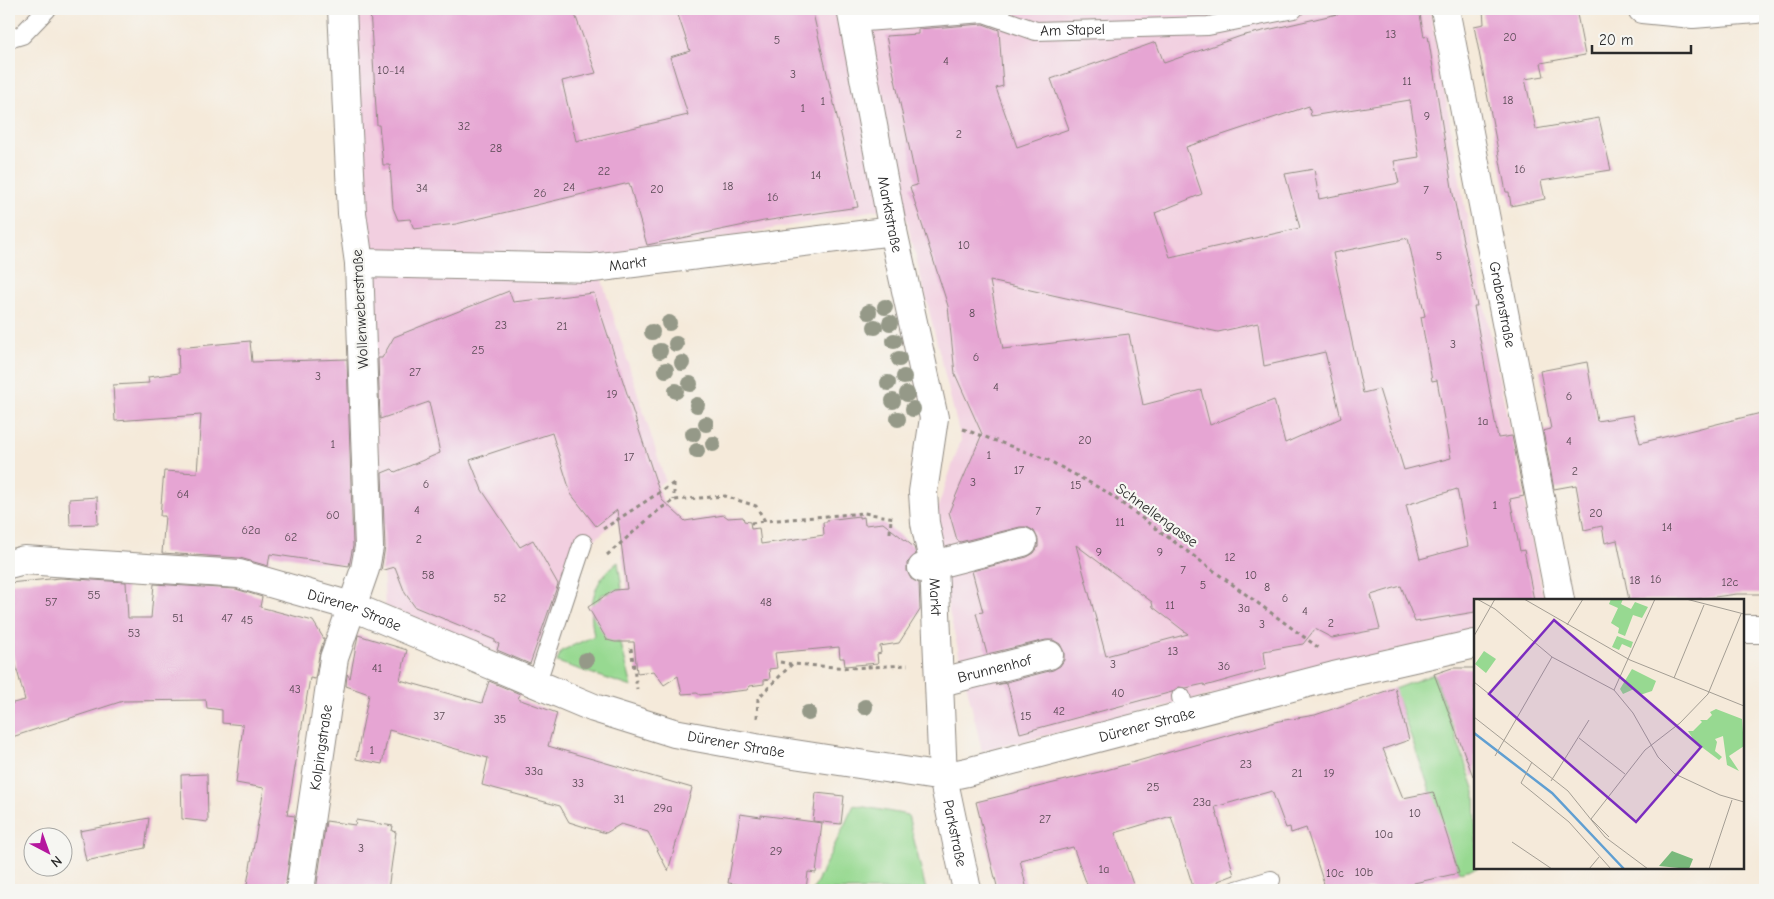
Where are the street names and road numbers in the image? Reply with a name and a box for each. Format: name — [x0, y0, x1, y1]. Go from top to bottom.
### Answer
street label: Am Stapel — [1040, 20, 1105, 40]
street label: Marktstraße — [874, 175, 907, 255]
street label: Wollenweberstraße — [348, 248, 372, 369]
street label: Markt — [608, 252, 648, 275]
street label: Grabenstraße — [1485, 260, 1520, 350]
street label: Schnellengasse — [1112, 479, 1202, 551]
street label: Markt — [926, 577, 945, 617]
street label: Dürener Straße — [306, 585, 405, 635]
street label: Brunnenhof — [956, 651, 1034, 687]
street label: Kolpingstraße — [306, 703, 336, 792]
street label: Dürener Straße — [1097, 704, 1197, 746]
street label: Dürener Straße — [686, 727, 787, 761]
street label: Parkstraße — [939, 798, 971, 869]

